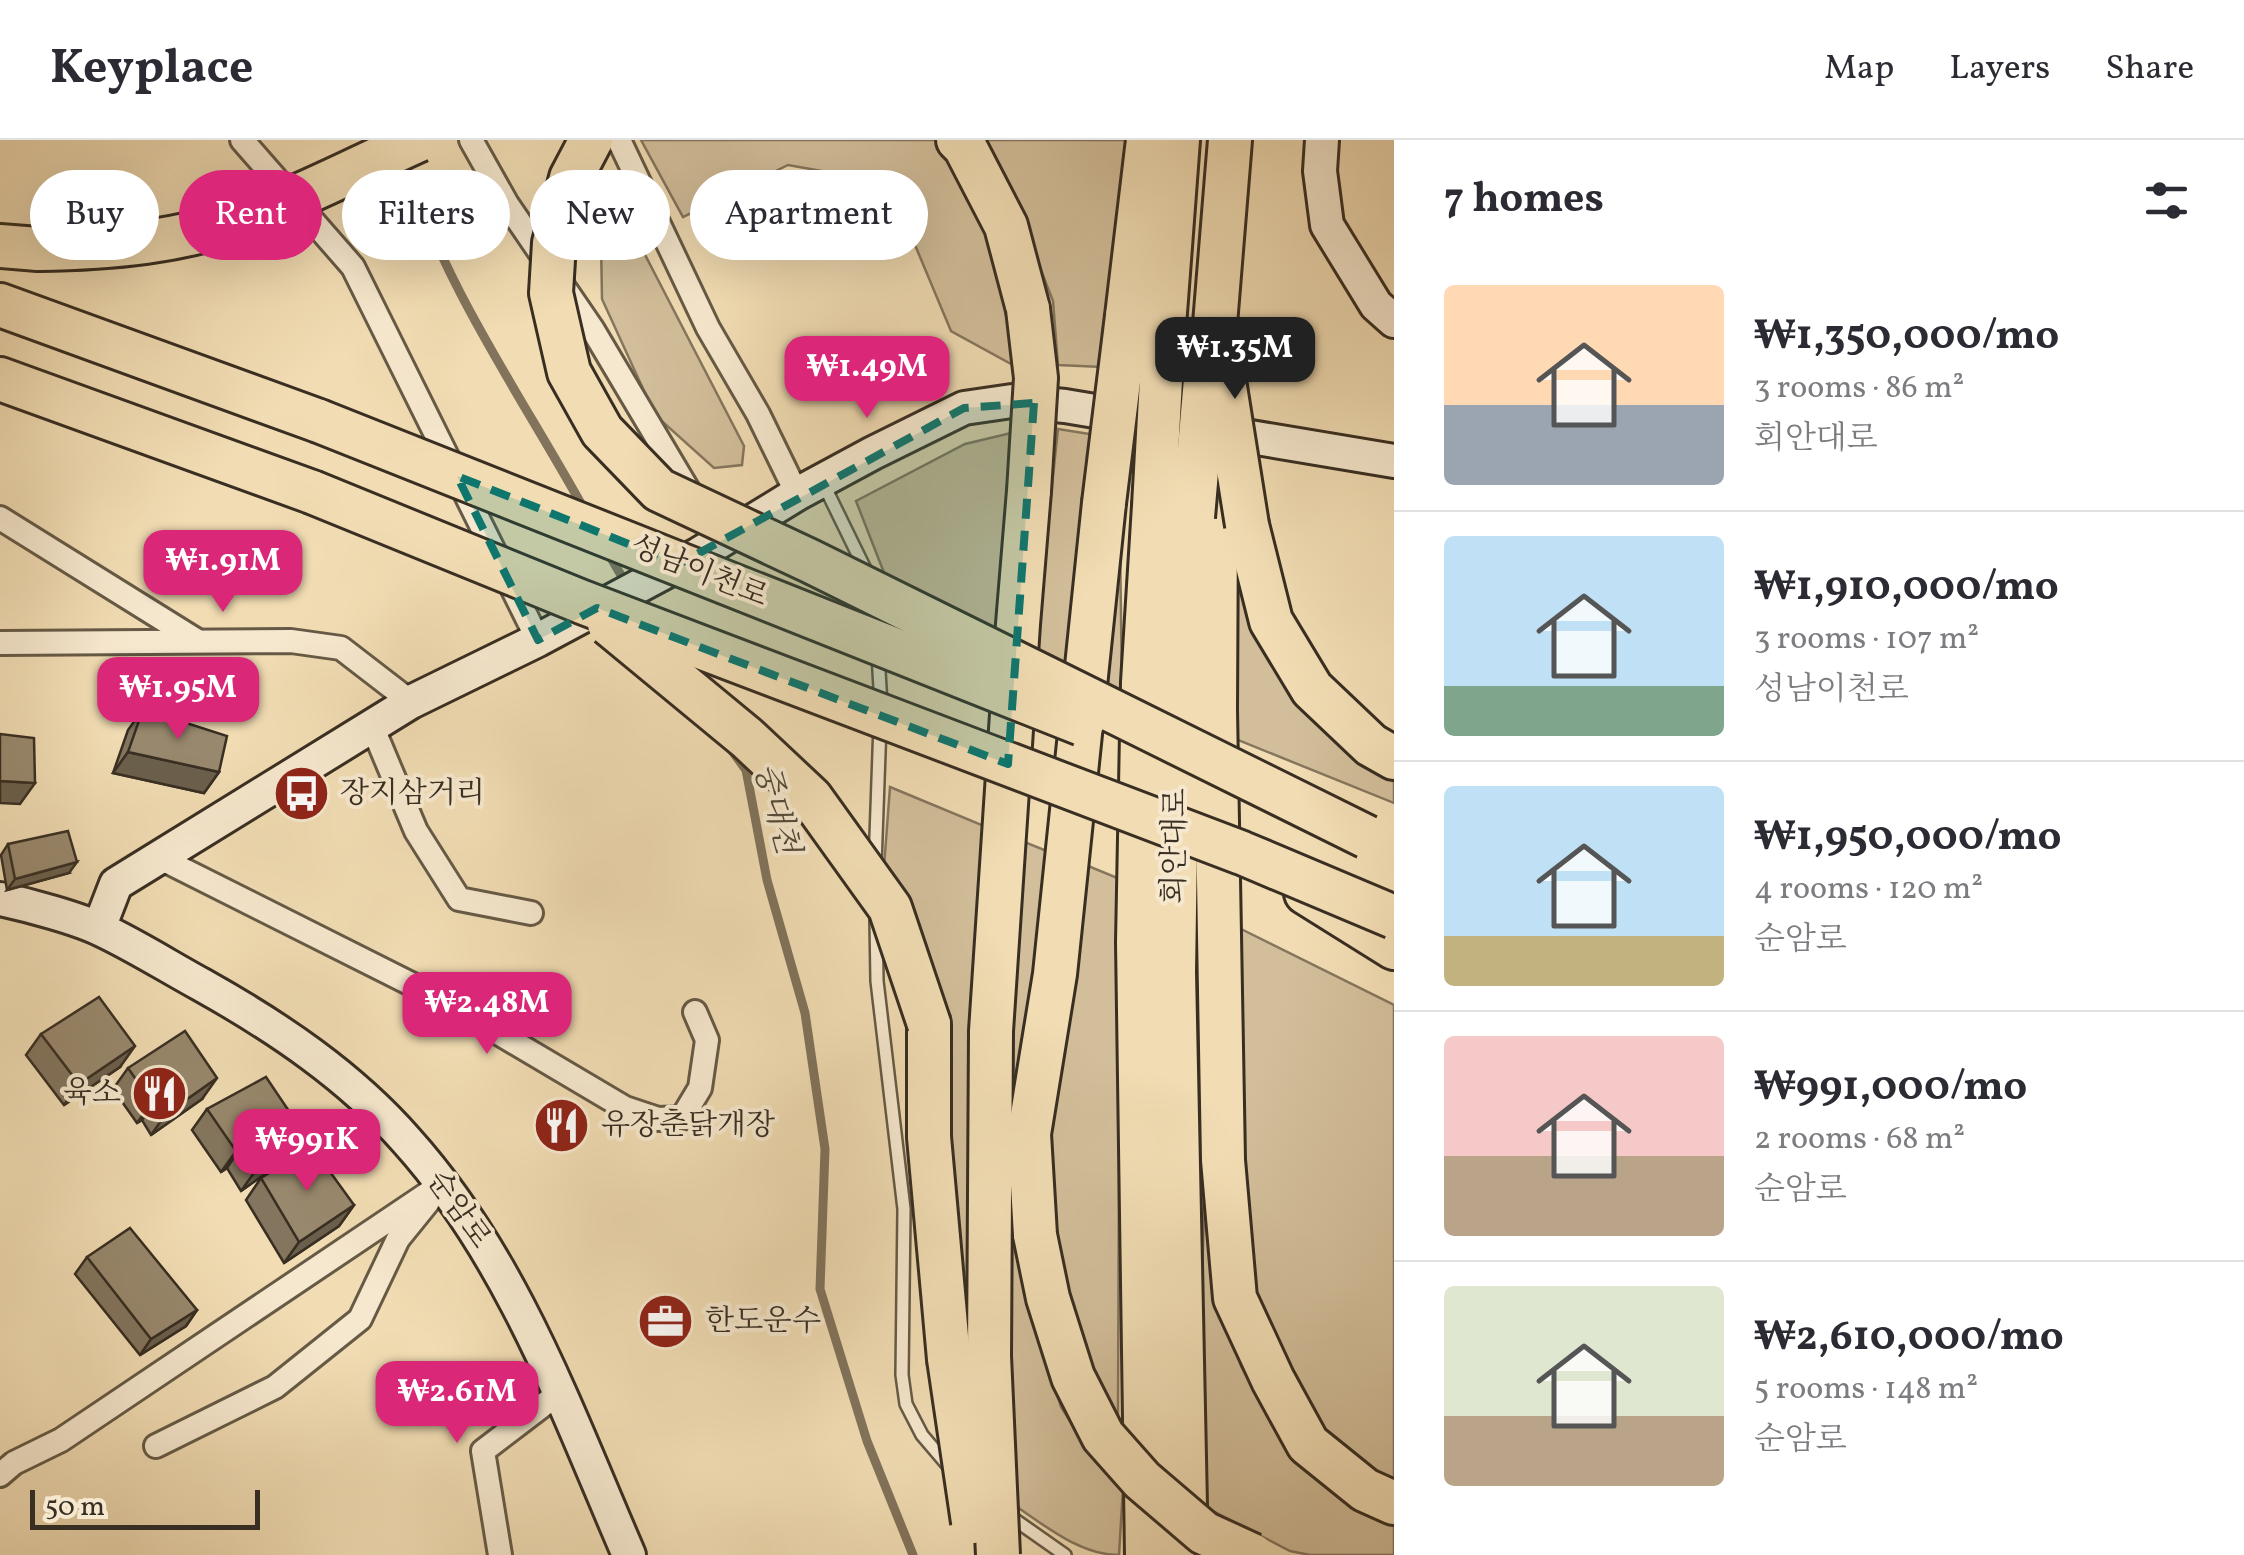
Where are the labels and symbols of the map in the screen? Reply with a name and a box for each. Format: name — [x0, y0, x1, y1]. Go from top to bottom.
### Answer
pin: ₩1.35M — [1154, 317, 1316, 402]
pin: ₩1.49M — [786, 336, 948, 421]
street label: 성남이천로 — [624, 525, 774, 619]
pin: ₩1.91M — [142, 530, 304, 615]
pin: ₩1.95M — [97, 657, 259, 742]
water label: 중대천 — [742, 759, 809, 861]
bus stop icon: 장지삼거리 — [271, 764, 331, 824]
place label: 장지삼거리 — [340, 773, 485, 815]
street label: 회안대로 — [1154, 788, 1198, 904]
pin: ₩2.48M — [406, 972, 568, 1057]
restaurant icon: 육소 — [130, 1064, 190, 1124]
place label: 육소 — [63, 1073, 121, 1115]
restaurant icon: 유장춘닭개장 — [532, 1096, 592, 1156]
place label: 유장춘닭개장 — [601, 1105, 775, 1147]
pin: ₩991K — [237, 1109, 377, 1194]
street label: 순암로 — [416, 1162, 500, 1258]
office icon: 한도운수 — [636, 1292, 696, 1352]
place label: 한도운수 — [705, 1301, 821, 1343]
pin: ₩2.61M — [376, 1361, 538, 1446]
scale bar — [30, 1485, 260, 1530]

